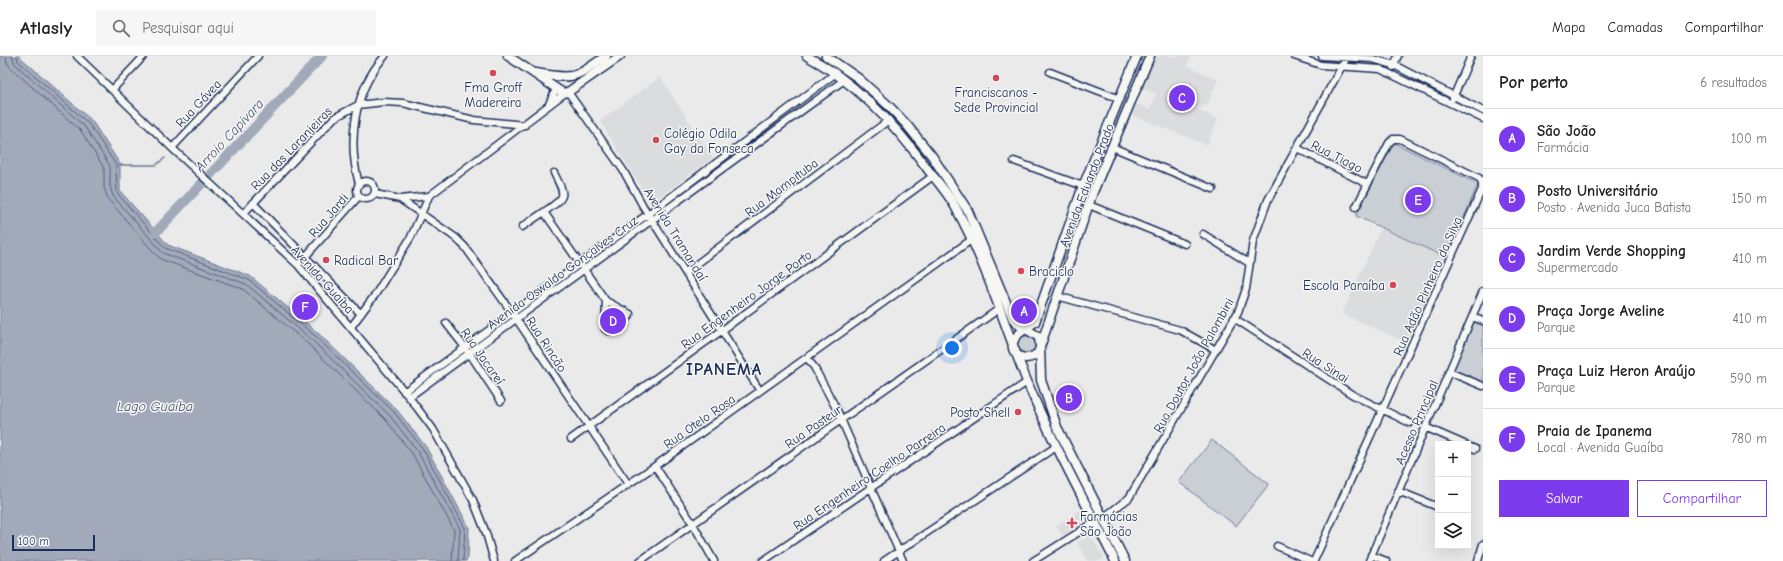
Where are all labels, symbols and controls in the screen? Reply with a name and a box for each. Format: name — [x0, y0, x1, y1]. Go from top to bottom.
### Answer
search box — [96, 10, 376, 46]
text: Atlasly — [20, 17, 72, 39]
icon: search — [110, 17, 132, 39]
text: Pesquisar aqui — [142, 19, 234, 37]
text: Mapa — [1552, 19, 1586, 36]
text: Camadas — [1608, 19, 1663, 36]
text: Compartilhar — [1685, 19, 1763, 36]
marker: Fma Groff Madereira — [488, 68, 498, 78]
marker: Franciscanos - Sede Provincial — [991, 73, 1001, 83]
text: Por perto — [1499, 73, 1568, 92]
text: 6 resultados — [1700, 75, 1767, 90]
street label: Rua Gávea — [172, 76, 224, 130]
place label: Fma Groff Madereira — [464, 80, 523, 110]
pin: C — [1169, 83, 1195, 113]
place label: Franciscanos - Sede Provincial — [954, 85, 1038, 115]
water label: Arroio Capivara — [191, 95, 267, 176]
street label: Rua das Laranjeiras — [248, 104, 335, 193]
street label: Avenida Eduardo Prado — [1056, 121, 1117, 249]
text: São João — [1537, 122, 1596, 140]
place label: Colégio Odila Gay da Fonseca — [664, 126, 754, 156]
text: A — [1508, 131, 1516, 146]
text: 100 m — [1731, 131, 1767, 146]
marker: Colégio Odila Gay da Fonseca — [651, 135, 661, 145]
street label: Rua Tiago — [1309, 137, 1365, 176]
text: Farmácia — [1537, 140, 1589, 155]
street label: Rua Mampituba — [742, 155, 821, 220]
text: Posto Universitário — [1537, 182, 1658, 200]
street label: Avenida Tramandaí — [641, 185, 711, 284]
pin: E — [1405, 185, 1431, 215]
street label: Rua Jardi — [305, 191, 351, 240]
text: B — [1508, 191, 1516, 206]
text: 150 m — [1732, 191, 1767, 206]
text: Posto · Avenida Juca Batista — [1537, 200, 1691, 215]
street label: Avenida Oswaldo Gonçalves Cruz — [484, 213, 641, 332]
street label: Rua Adão Pinheiro da Silva — [1390, 214, 1465, 358]
street label: Avenida Guaíba — [288, 242, 357, 317]
text: Jardim Verde Shopping — [1537, 242, 1686, 260]
street label: Rua Engenheiro Jorge Porto — [678, 247, 815, 352]
text: C — [1508, 251, 1516, 266]
text: 410 m — [1733, 251, 1767, 266]
place label: Radical Bar — [334, 253, 399, 268]
marker: Radical Bar — [321, 255, 331, 265]
text: Supermercado — [1537, 260, 1618, 275]
place label: Braciclo — [1029, 264, 1074, 279]
marker: Braciclo — [1016, 266, 1026, 276]
place label: Escola Paraíba — [1303, 278, 1385, 293]
marker: Escola Paraíba — [1388, 280, 1398, 290]
pin: F — [292, 292, 318, 322]
street label: Rua Doutor João Palombini — [1150, 295, 1237, 435]
pin: A — [1011, 296, 1037, 326]
text: Praça Jorge Aveline — [1537, 302, 1664, 320]
pin: D — [600, 306, 626, 336]
text: D — [1508, 311, 1516, 326]
text: 410 m — [1733, 311, 1767, 326]
street label: Rua Rincão — [523, 314, 570, 375]
text: Parque — [1537, 320, 1575, 335]
street label: Rua Jacareí — [458, 325, 508, 388]
your location — [942, 338, 962, 358]
street label: Rua Sinai — [1300, 345, 1352, 386]
district label: IPANEMA — [686, 360, 762, 379]
text: Praça Luiz Heron Araújo — [1537, 362, 1696, 380]
text: E — [1508, 371, 1516, 386]
text: 590 m — [1730, 371, 1767, 386]
street label: Acesso Principal — [1392, 378, 1441, 467]
text: Parque — [1537, 380, 1575, 395]
pin: B — [1056, 383, 1082, 413]
street label: Rua Otelo Rosa — [661, 391, 738, 452]
water label: Lago Guaíba — [117, 398, 193, 415]
street label: Rua Pasteur — [782, 401, 845, 451]
place label: Posto Shell — [950, 405, 1010, 420]
marker: Posto Shell — [1013, 407, 1023, 417]
street label: Rua Engenheiro Coelho Parreira — [790, 420, 948, 533]
text: Praia de Ipanema — [1537, 422, 1652, 440]
text: F — [1508, 431, 1516, 446]
text: 780 m — [1731, 431, 1767, 446]
text: Local · Avenida Guaíba — [1537, 440, 1664, 455]
map controls — [1435, 441, 1471, 549]
button: + — [1435, 441, 1471, 477]
button: − — [1435, 477, 1471, 513]
button: Salvar — [1499, 480, 1629, 517]
button: Compartilhar — [1637, 480, 1767, 517]
place label: Farmácias São João — [1080, 509, 1137, 539]
button: layers — [1435, 513, 1471, 549]
marker: Farmácias São João — [1067, 518, 1077, 528]
scale bar — [12, 533, 95, 552]
text: 100 m — [18, 535, 49, 548]

